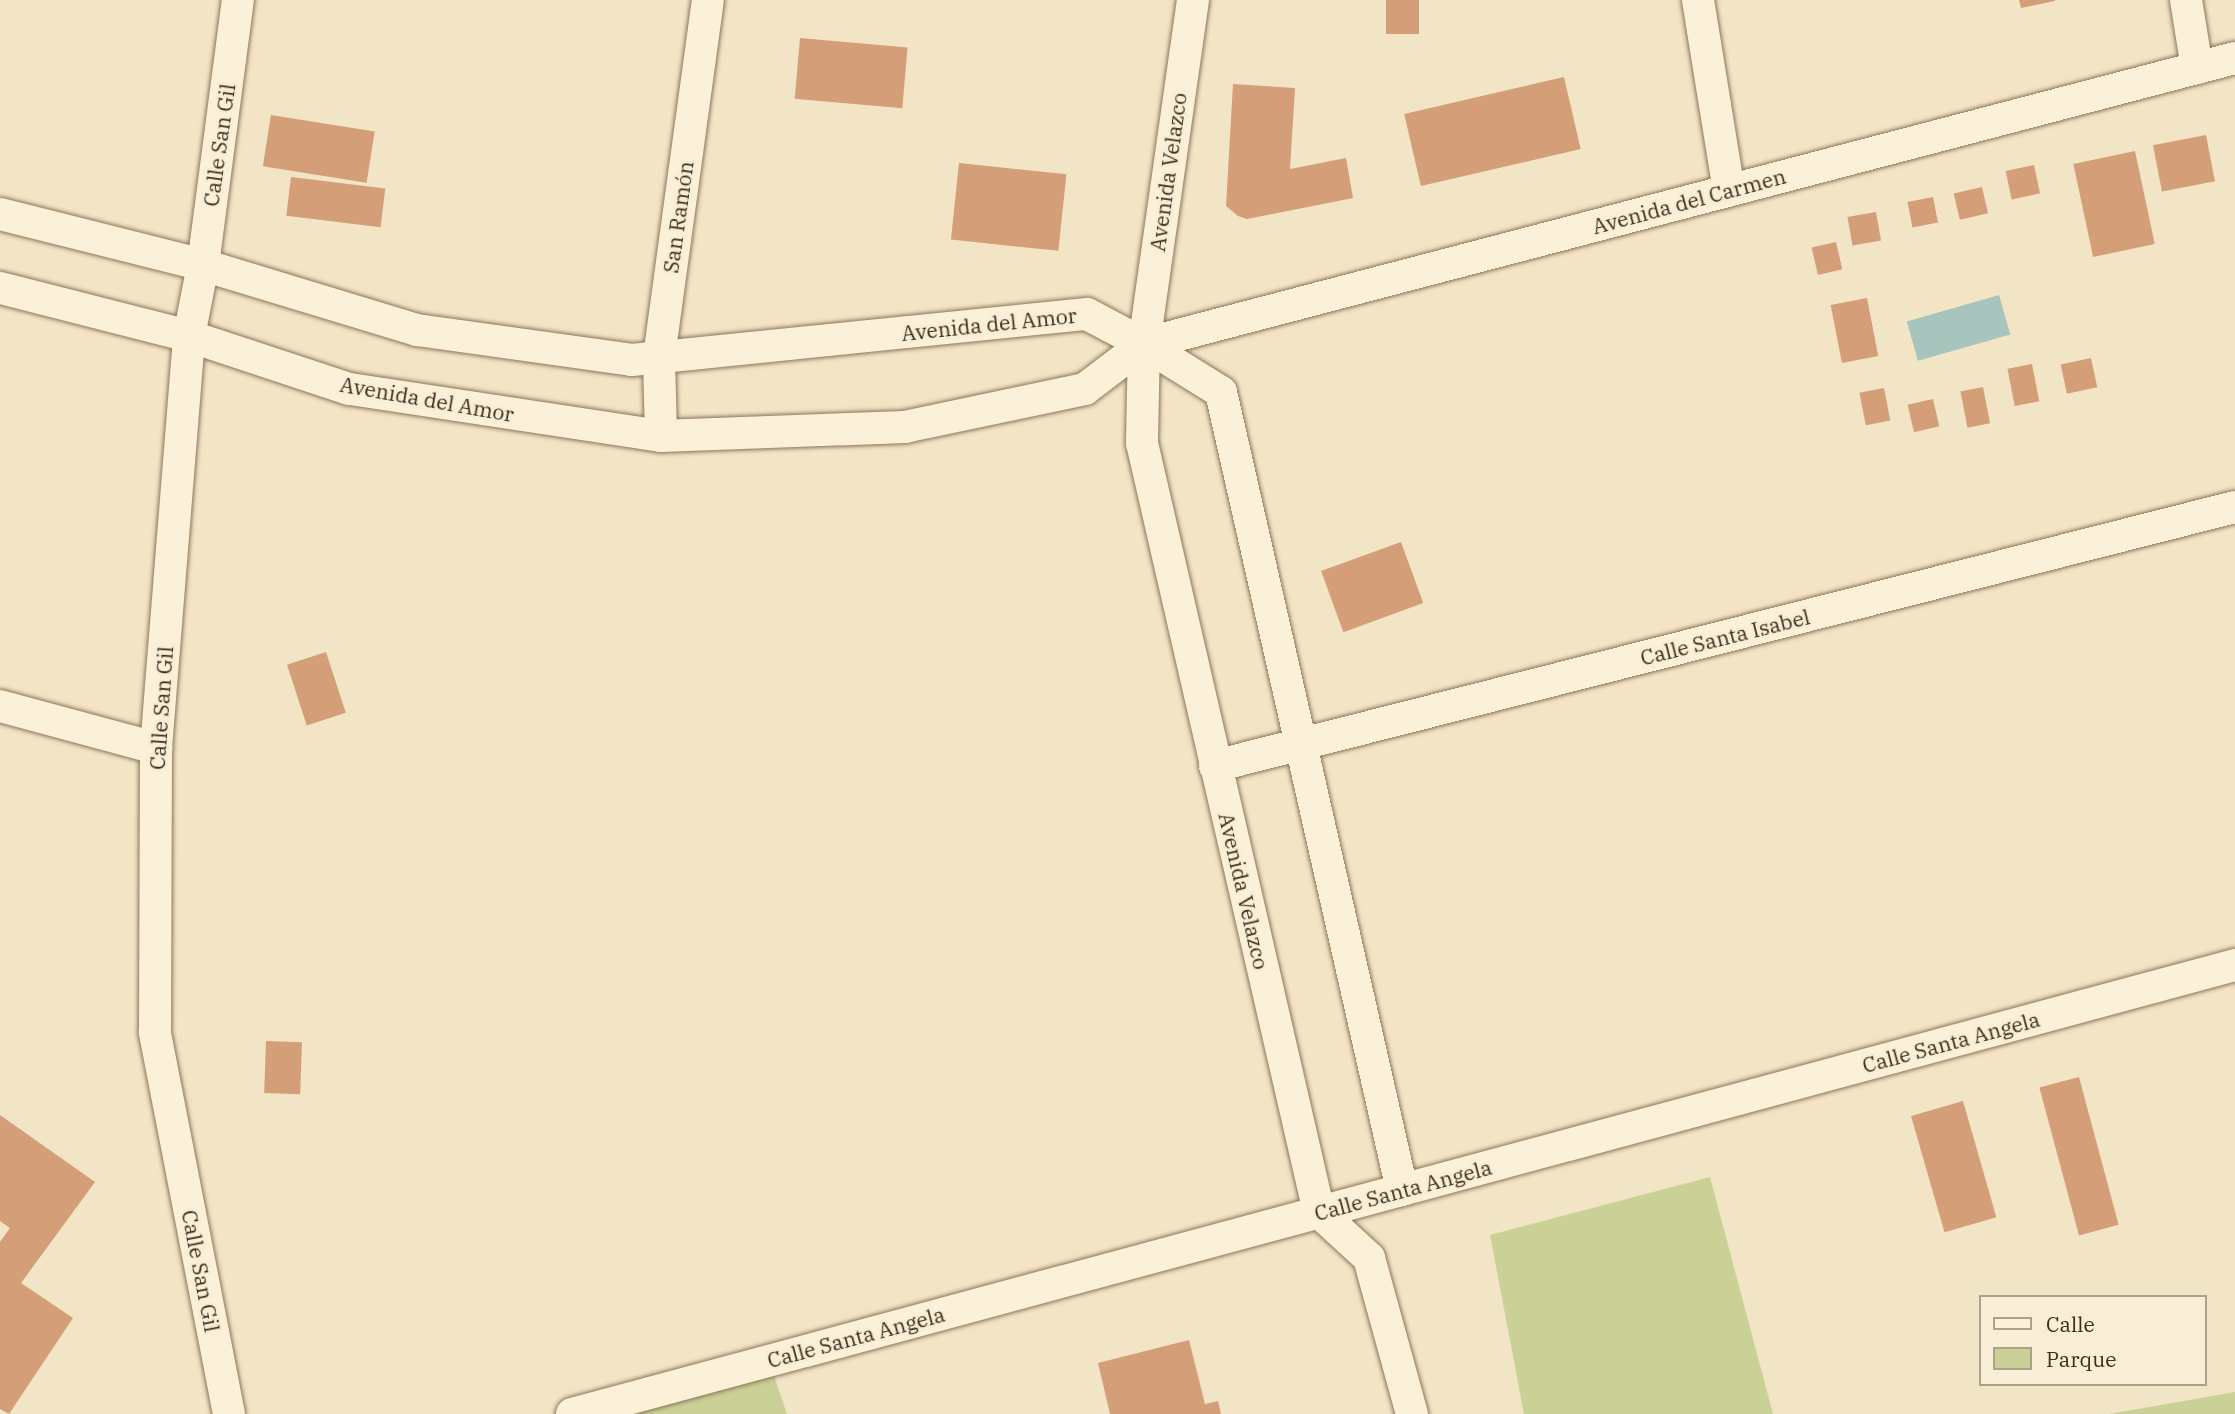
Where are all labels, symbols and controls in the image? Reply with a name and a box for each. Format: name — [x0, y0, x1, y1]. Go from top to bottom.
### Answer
street label: Calle San Gil — [198, 82, 240, 208]
street label: Avenida Velazco — [1144, 91, 1192, 253]
street label: San Ramón — [658, 159, 698, 275]
street label: Avenida del Carmen — [1589, 163, 1789, 239]
street label: Avenida del Amor — [900, 302, 1078, 346]
street label: Avenida del Amor — [338, 371, 516, 427]
street label: Calle Santa Isabel — [1638, 604, 1812, 670]
street label: Calle San Gil — [144, 645, 178, 771]
street label: Avenida Velazco — [1214, 810, 1274, 972]
street label: Calle Santa Angela — [1859, 1006, 2043, 1078]
street label: Calle Santa Angela — [1311, 1154, 1495, 1226]
street label: Calle San Gil — [177, 1208, 225, 1334]
legend — [1980, 1295, 2207, 1386]
street label: Calle Santa Angela — [764, 1301, 948, 1373]
text: Calle — [2046, 1310, 2095, 1338]
text: Parque — [2046, 1345, 2116, 1373]

